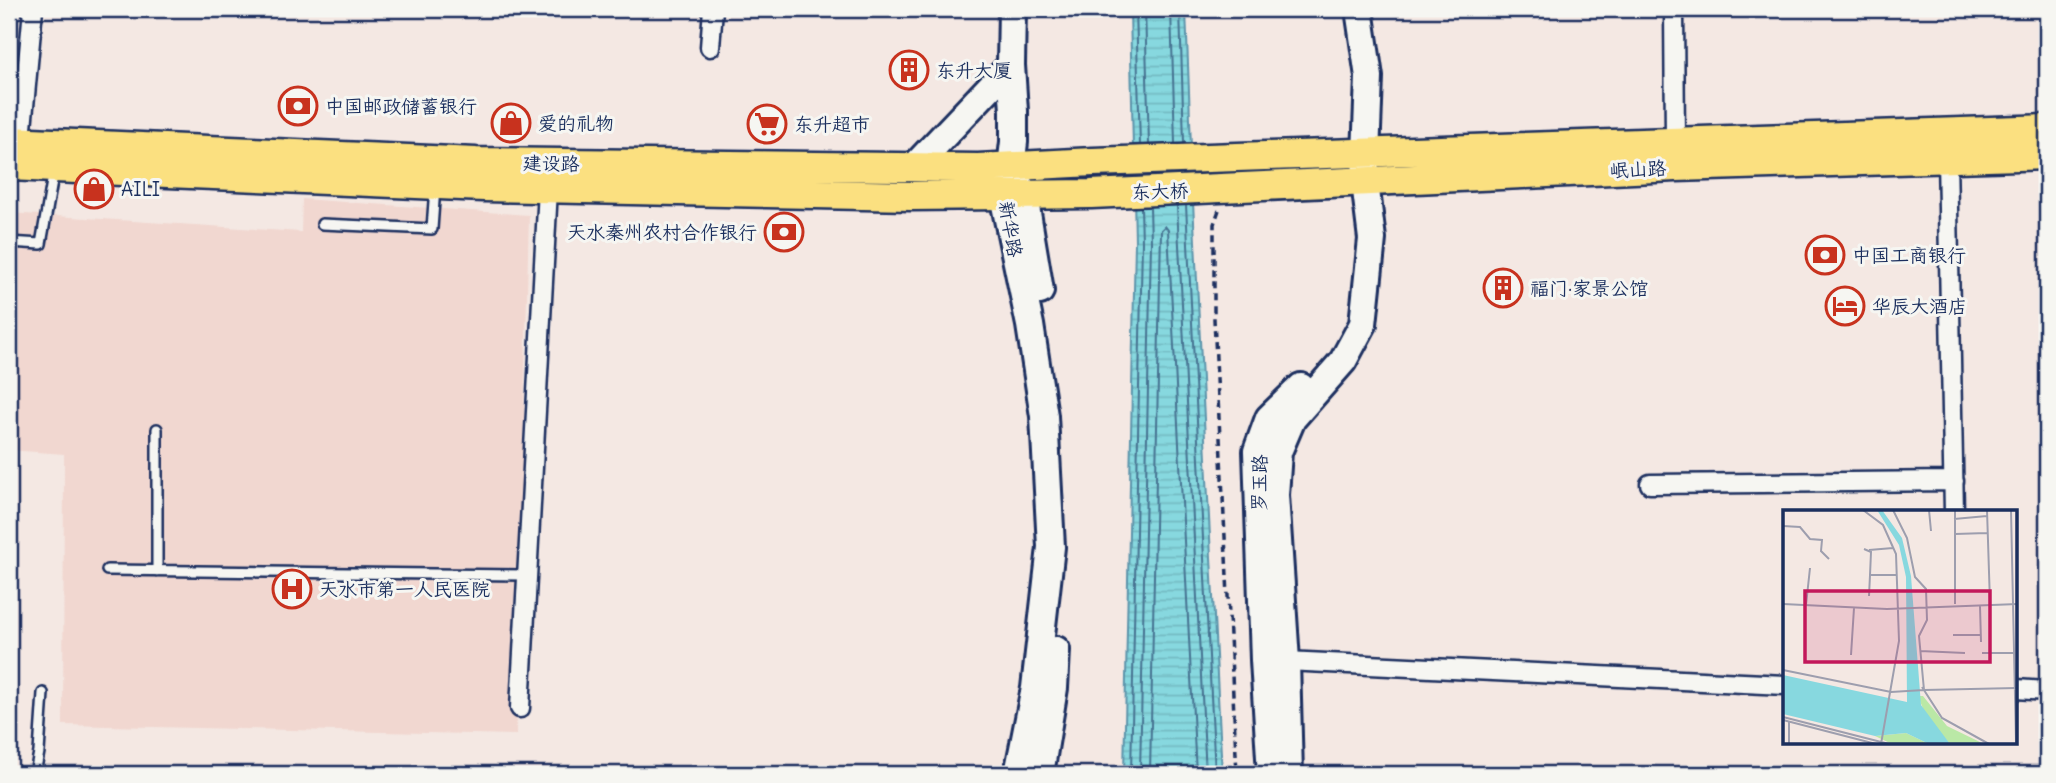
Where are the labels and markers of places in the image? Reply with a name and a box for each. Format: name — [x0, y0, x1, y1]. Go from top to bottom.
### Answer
building icon: 东升大厦 — [888, 49, 930, 91]
place label: 东升大厦 — [936, 58, 1012, 82]
bank icon: 中国邮政储蓄银行 — [277, 85, 319, 127]
place label: 中国邮政储蓄银行 — [325, 94, 477, 118]
shop icon: 爱的礼物 — [490, 102, 532, 144]
supermarket icon: 东升超市 — [746, 103, 788, 145]
place label: 爱的礼物 — [538, 111, 614, 135]
place label: 东升超市 — [794, 112, 870, 136]
shop icon: AILI — [73, 168, 115, 210]
place label: AILI — [121, 177, 160, 201]
bank icon: 天水秦州农村合作银行 — [763, 211, 805, 253]
place label: 天水秦州农村合作银行 — [567, 220, 757, 244]
bank icon: 中国工商银行 — [1804, 234, 1846, 276]
place label: 中国工商银行 — [1852, 243, 1966, 267]
building icon: 福门·家景公馆 — [1482, 267, 1524, 309]
place label: 福门·家景公馆 — [1530, 276, 1648, 300]
hotel icon: 华辰大酒店 — [1824, 285, 1866, 327]
place label: 华辰大酒店 — [1872, 294, 1967, 318]
hospital icon: 天水市第一人民医院 — [271, 568, 313, 610]
place label: 天水市第一人民医院 — [319, 577, 490, 601]

